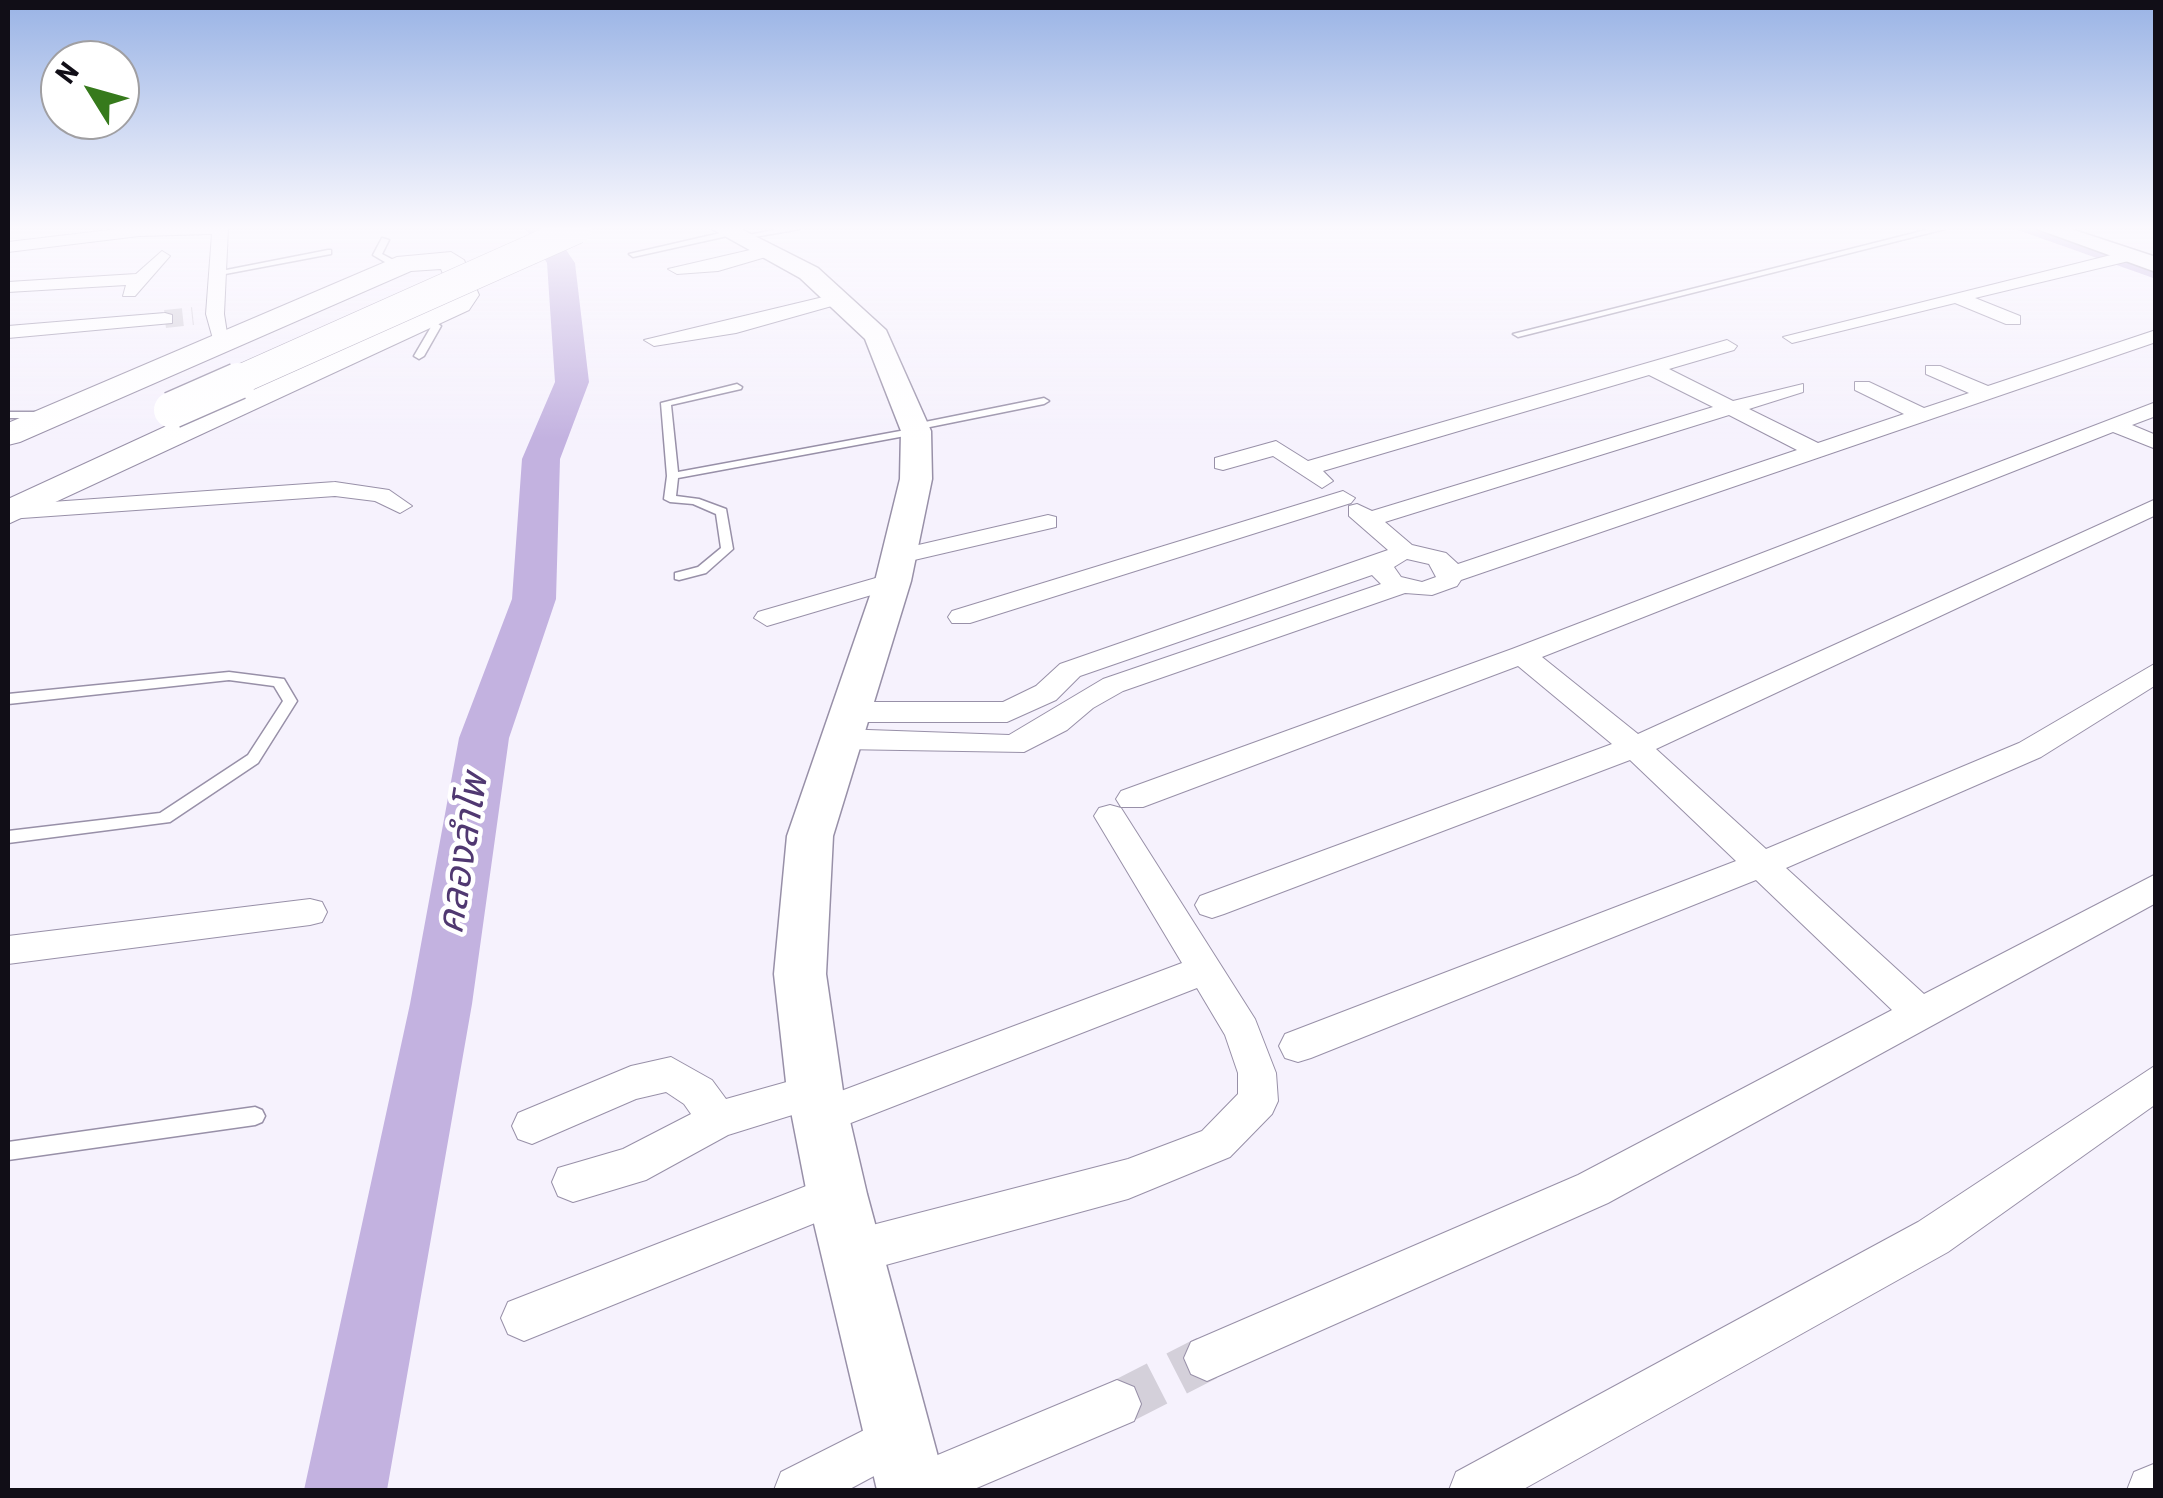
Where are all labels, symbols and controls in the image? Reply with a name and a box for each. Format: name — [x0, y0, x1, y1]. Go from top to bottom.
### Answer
north arrow — [40, 40, 140, 140]
text: N — [49, 56, 86, 90]
water label: คลองลำโพ — [430, 771, 500, 937]

